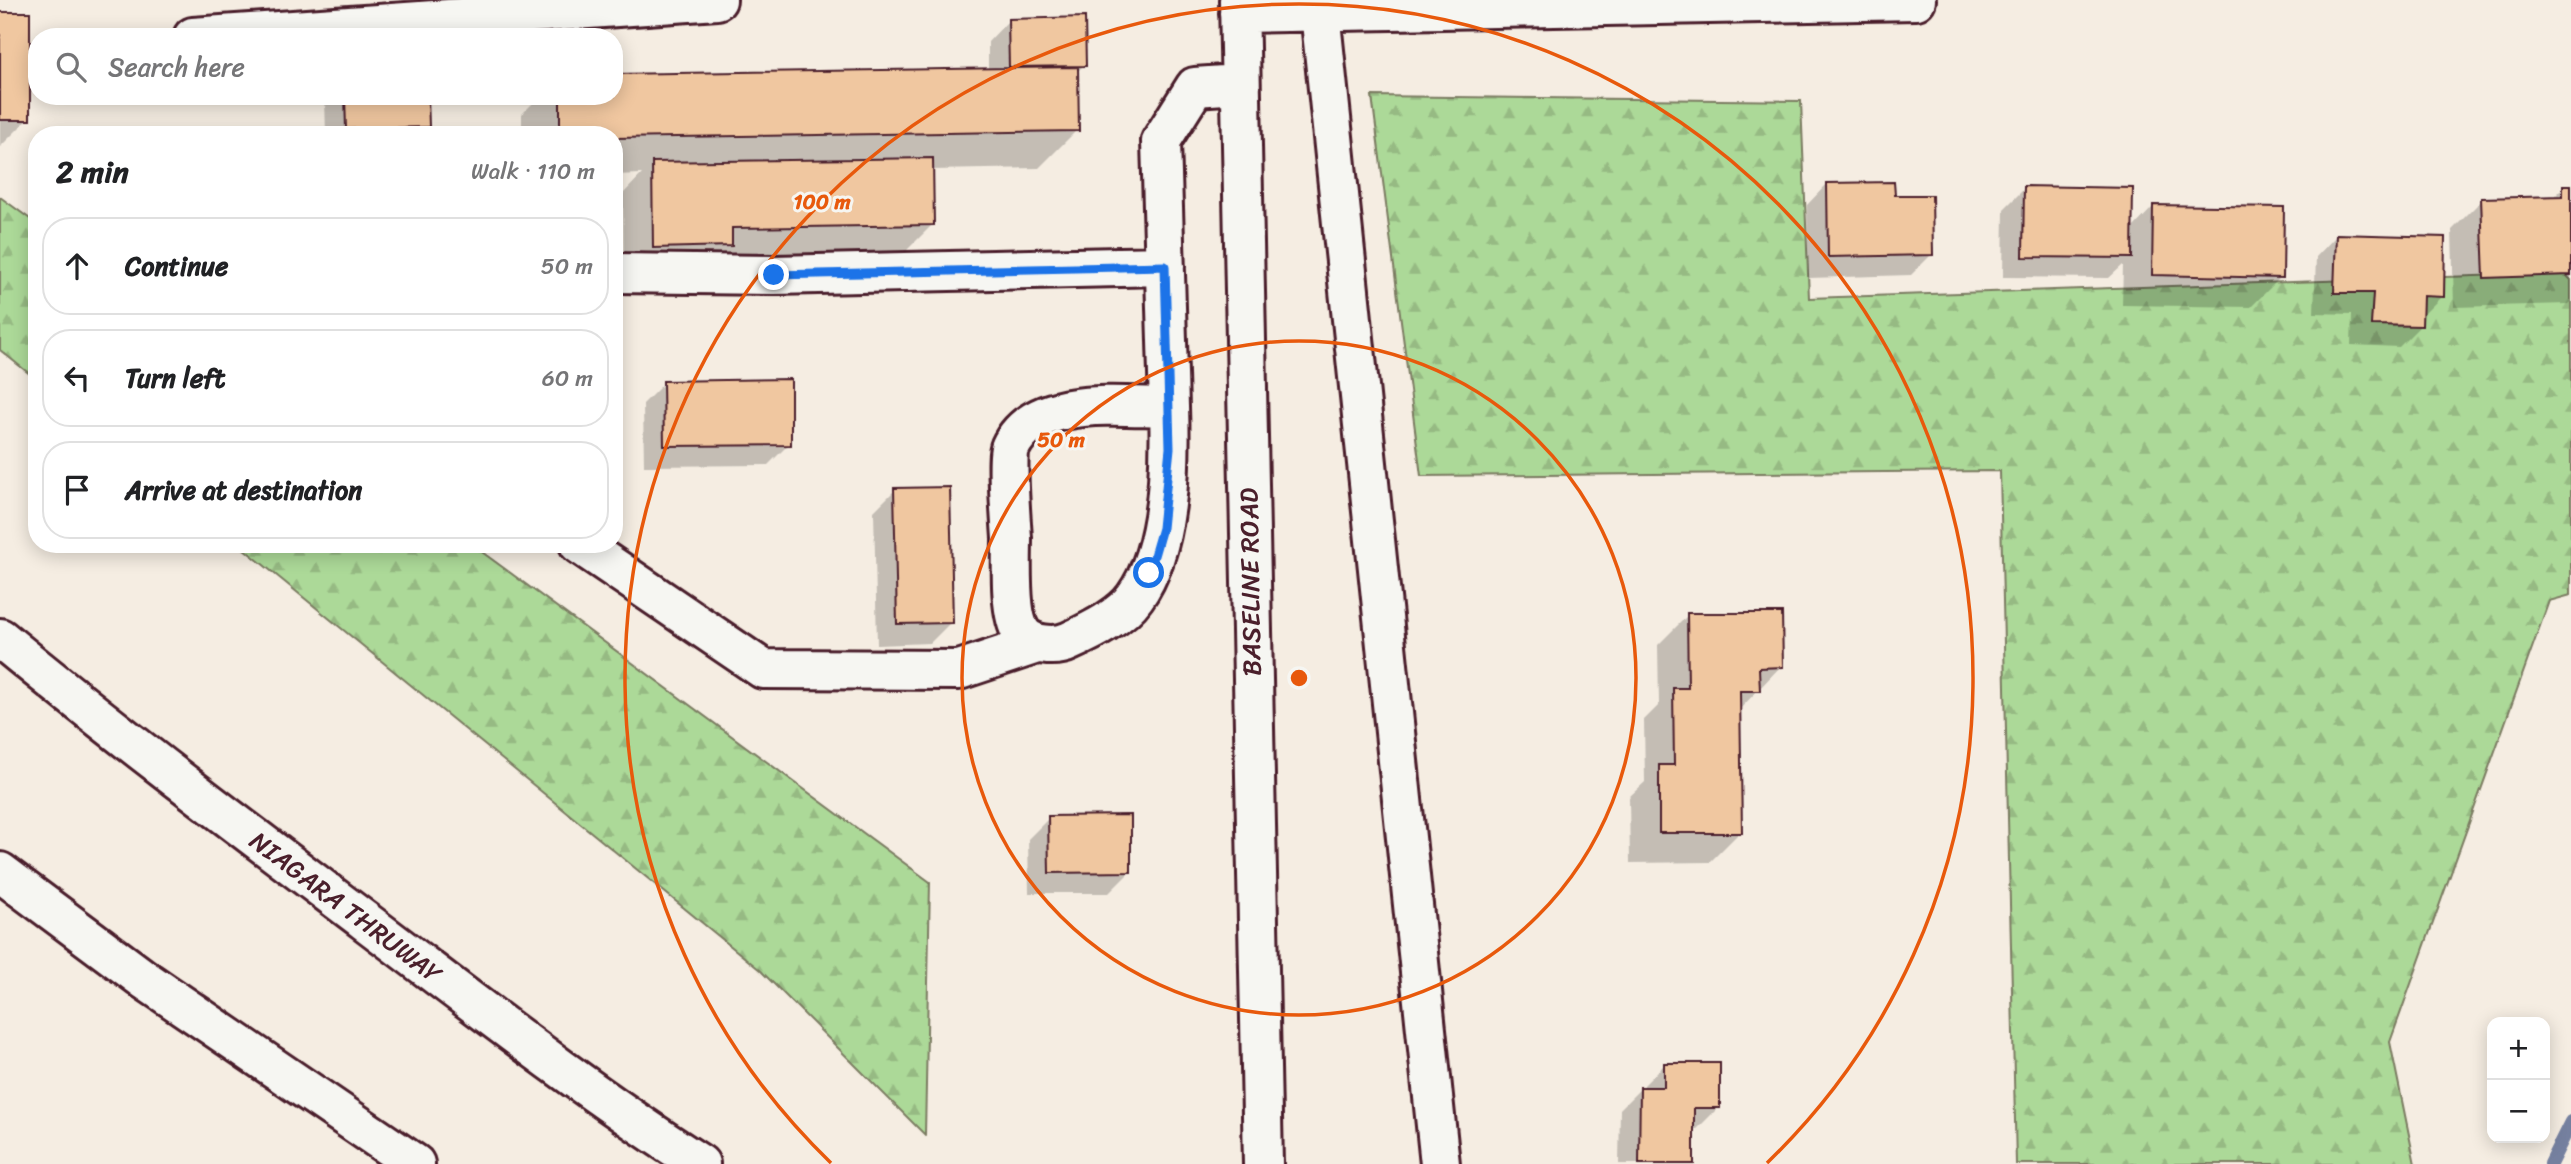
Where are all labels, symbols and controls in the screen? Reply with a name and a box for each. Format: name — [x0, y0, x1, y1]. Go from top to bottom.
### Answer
search box — [28, 28, 623, 105]
text: Search here — [108, 44, 245, 90]
icon: search — [52, 48, 90, 86]
text: 2 min — [56, 145, 129, 199]
text: Walk · 110 m — [471, 151, 595, 192]
text: 100 m — [793, 183, 851, 221]
text: Continue — [125, 243, 228, 289]
text: 50 m — [541, 246, 593, 287]
icon: ahead — [58, 247, 96, 285]
route end — [758, 259, 789, 290]
text: Turn left — [125, 355, 225, 401]
text: 60 m — [542, 358, 593, 399]
icon: left — [58, 359, 96, 397]
text: 50 m — [1037, 421, 1086, 459]
text: Arrive at destination — [125, 467, 362, 513]
icon: arrive — [58, 471, 96, 509]
street label: BASELINE ROAD — [1225, 487, 1275, 677]
route start — [1133, 557, 1164, 588]
centre of rings — [1287, 666, 1311, 690]
street label: NIAGARA THRUWAY — [239, 819, 454, 996]
map controls — [2487, 1017, 2550, 1143]
button: + — [2487, 1017, 2550, 1080]
button: − — [2487, 1080, 2550, 1143]

